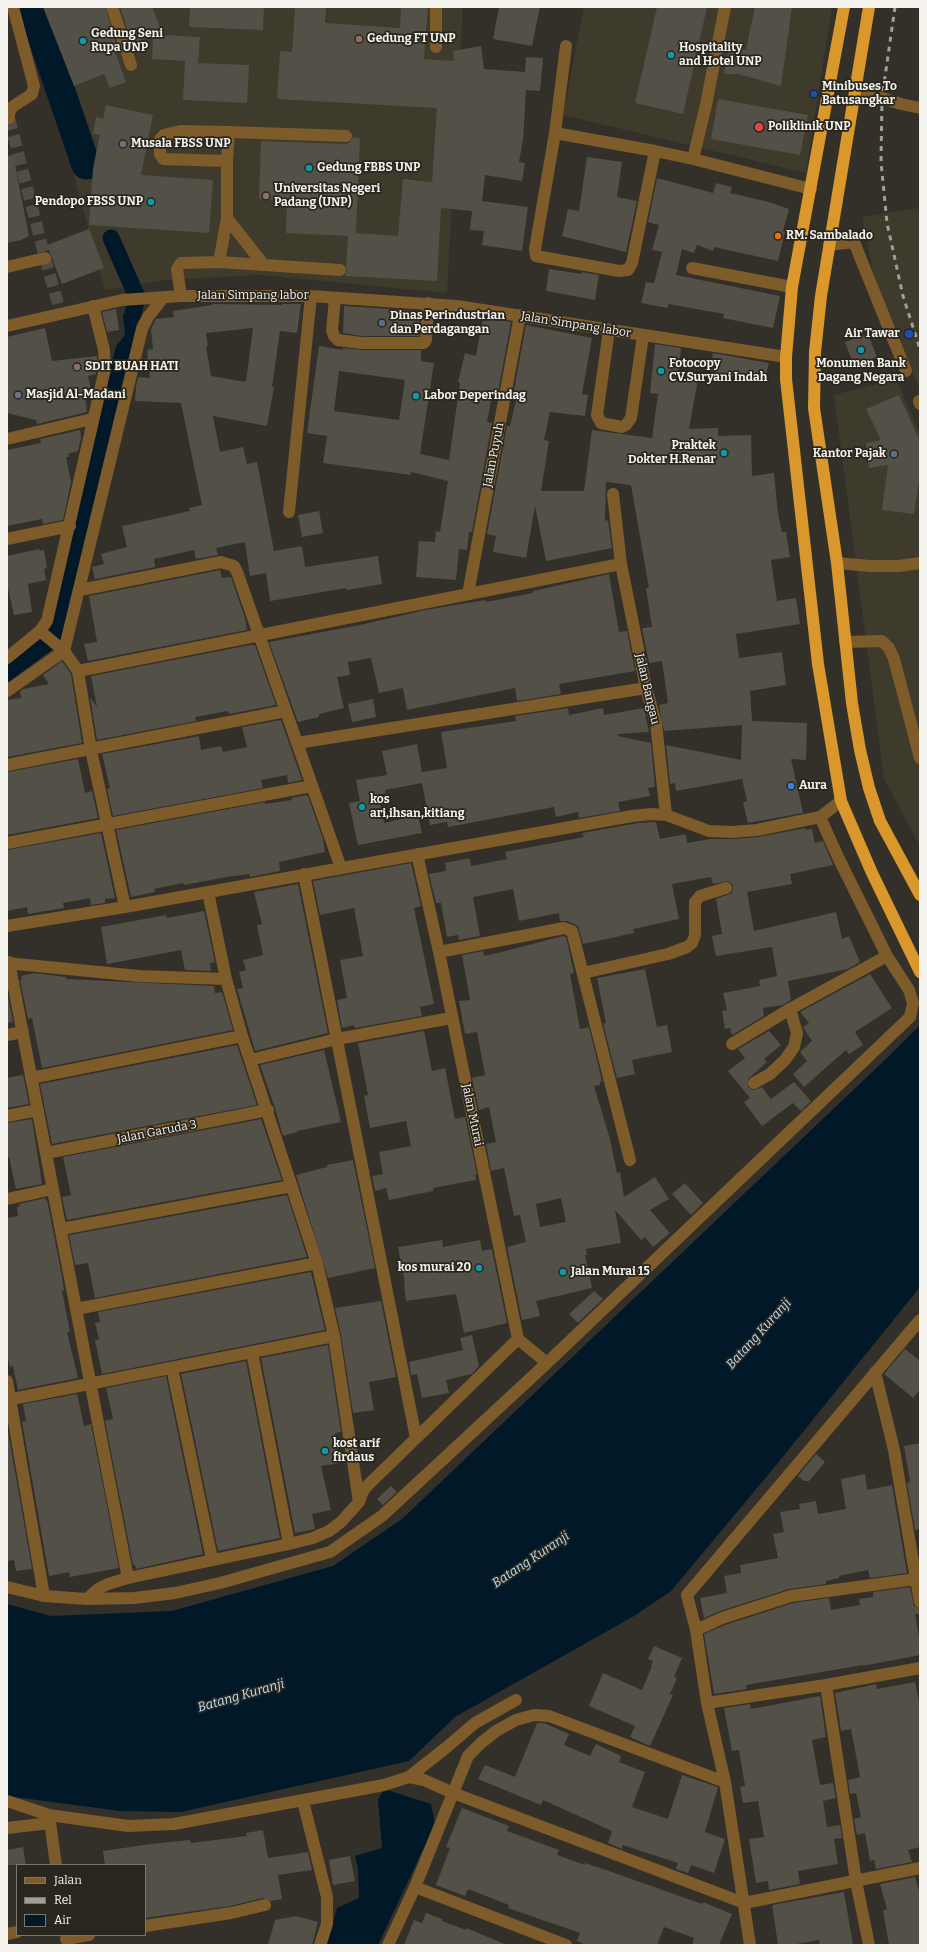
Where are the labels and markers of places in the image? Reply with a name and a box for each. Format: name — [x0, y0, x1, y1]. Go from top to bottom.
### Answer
place label: Gedung Seni Rupa UNP — [91, 27, 163, 55]
place label: Gedung FT UNP — [367, 32, 455, 46]
marker: Gedung FT UNP — [354, 34, 364, 44]
marker: Gedung Seni Rupa UNP — [78, 36, 88, 46]
place label: Hospitality and Hotel UNP — [679, 41, 762, 69]
marker: Hospitality and Hotel UNP — [666, 50, 676, 60]
place label: Minibuses To Batusangkar — [822, 80, 897, 108]
marker: Minibuses To Batusangkar — [809, 89, 819, 99]
place label: Poliklinik UNP — [768, 120, 850, 134]
marker: Poliklinik UNP — [753, 121, 765, 133]
place label: Musala FBSS UNP — [131, 137, 230, 151]
marker: Musala FBSS UNP — [118, 139, 128, 149]
place label: Gedung FBBS UNP — [317, 161, 420, 175]
marker: Gedung FBBS UNP — [304, 163, 314, 173]
place label: Universitas Negeri Padang (UNP) — [274, 182, 380, 210]
marker: Universitas Negeri Padang (UNP) — [261, 191, 271, 201]
place label: Pendopo FBSS UNP — [35, 195, 143, 209]
marker: Pendopo FBSS UNP — [146, 197, 156, 207]
place label: RM. Sambalado — [786, 229, 873, 243]
marker: RM. Sambalado — [773, 231, 783, 241]
place label: Dinas Perindustrian dan Perdagangan — [390, 309, 505, 337]
marker: Dinas Perindustrian dan Perdagangan — [377, 318, 387, 328]
place label: Air Tawar — [845, 327, 900, 341]
marker: Air Tawar — [903, 328, 915, 340]
marker: Monumen Bank Dagang Negara — [856, 345, 866, 355]
place label: Fotocopy CV.Suryani Indah — [669, 357, 767, 385]
place label: Monumen Bank Dagang Negara — [816, 357, 906, 385]
place label: SDIT BUAH HATI — [85, 360, 179, 374]
marker: SDIT BUAH HATI — [72, 362, 82, 372]
marker: Fotocopy CV.Suryani Indah — [656, 366, 666, 376]
place label: Masjid Al-Madani — [26, 388, 126, 402]
place label: Labor Deperindag — [424, 389, 526, 403]
marker: Masjid Al-Madani — [13, 390, 23, 400]
marker: Labor Deperindag — [411, 391, 421, 401]
place label: Praktek Dokter H.Renar — [628, 439, 716, 467]
place label: Kantor Pajak — [813, 447, 886, 461]
marker: Praktek Dokter H.Renar — [719, 448, 729, 458]
marker: Kantor Pajak — [889, 449, 899, 459]
place label: Aura — [799, 779, 827, 793]
marker: Aura — [786, 781, 796, 791]
place label: kos ari,ihsan,kitiang — [370, 793, 465, 821]
marker: kos ari,ihsan,kitiang — [357, 802, 367, 812]
place label: kos murai 20 — [398, 1261, 471, 1275]
marker: kos murai 20 — [474, 1263, 484, 1273]
place label: Jalan Murai 15 — [571, 1265, 650, 1279]
marker: Jalan Murai 15 — [558, 1267, 568, 1277]
place label: kost arif firdaus — [333, 1437, 380, 1465]
marker: kost arif firdaus — [320, 1446, 330, 1456]

